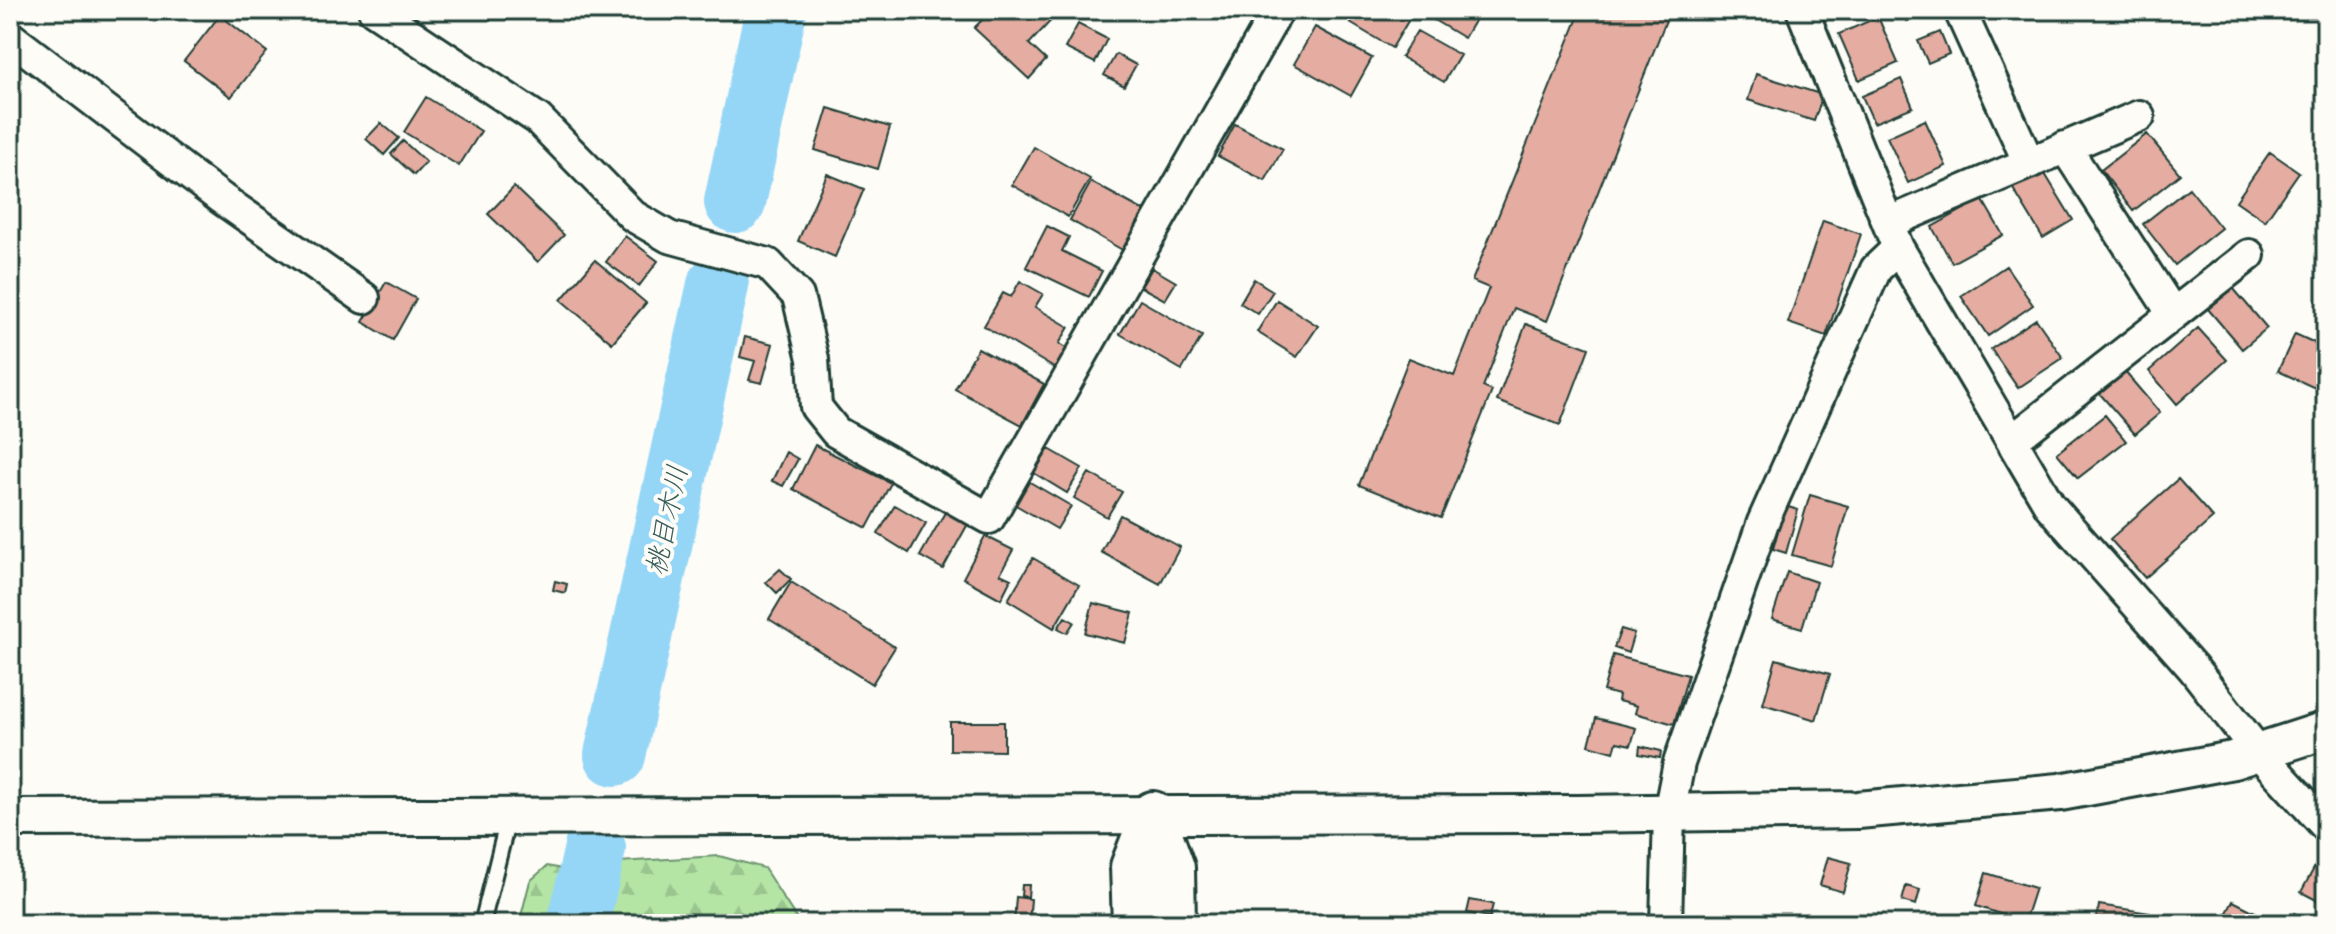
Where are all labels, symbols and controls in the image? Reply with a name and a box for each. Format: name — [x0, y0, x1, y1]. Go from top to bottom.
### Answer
water label: 桃目木川 — [635, 461, 702, 580]

